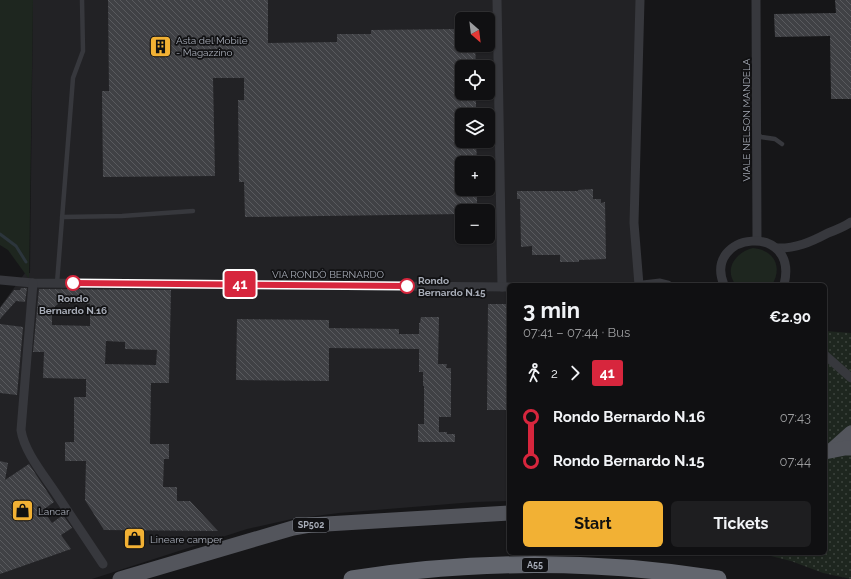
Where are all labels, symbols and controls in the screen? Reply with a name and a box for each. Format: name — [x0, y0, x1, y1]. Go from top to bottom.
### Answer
north arrow — [455, 12, 495, 52]
map controls — [455, 12, 495, 244]
building icon: Asta del Mobile - Magazzino — [148, 33, 174, 59]
place label: Asta del Mobile - Magazzino — [176, 35, 248, 58]
street label: VIALE NELSON MANDELA — [741, 58, 752, 182]
button: locate — [455, 60, 495, 100]
button: layers — [455, 108, 495, 148]
button: + — [455, 156, 495, 196]
button: − — [455, 204, 495, 244]
street label: VIA RONDÒ BERNARDO — [272, 269, 385, 280]
line badge: 41 — [222, 271, 258, 297]
marker: Rondo Bernardo N.16 — [65, 275, 81, 291]
place label: Rondo Bernardo N.15 — [418, 275, 486, 298]
text: 41 — [233, 276, 247, 292]
marker: Rondo Bernardo N.15 — [399, 278, 415, 294]
place label: Rondo Bernardo N.16 — [39, 293, 107, 316]
text: 3 min — [523, 297, 580, 323]
text: €2.90 — [769, 308, 811, 326]
text: 07:41 – 07:44 · Bus — [523, 325, 630, 340]
icon: walk — [523, 362, 545, 384]
icon: forward — [564, 362, 586, 384]
text: 41 — [600, 365, 615, 381]
text: 2 — [551, 366, 558, 381]
text: Rondo Bernardo N.16 — [553, 408, 705, 426]
text: 07:43 — [780, 410, 811, 425]
text: Rondo Bernardo N.15 — [553, 452, 705, 470]
text: 07:44 — [780, 454, 811, 469]
shop icon: Lancar — [9, 498, 35, 524]
button: Start — [523, 501, 663, 547]
button: Tickets — [671, 501, 811, 547]
place label: Lancar — [38, 506, 70, 517]
road number: SP502 — [293, 518, 329, 532]
shop icon: Lineare camper — [122, 526, 148, 552]
place label: Lineare camper — [150, 534, 223, 545]
road number: A55 — [522, 558, 548, 572]

